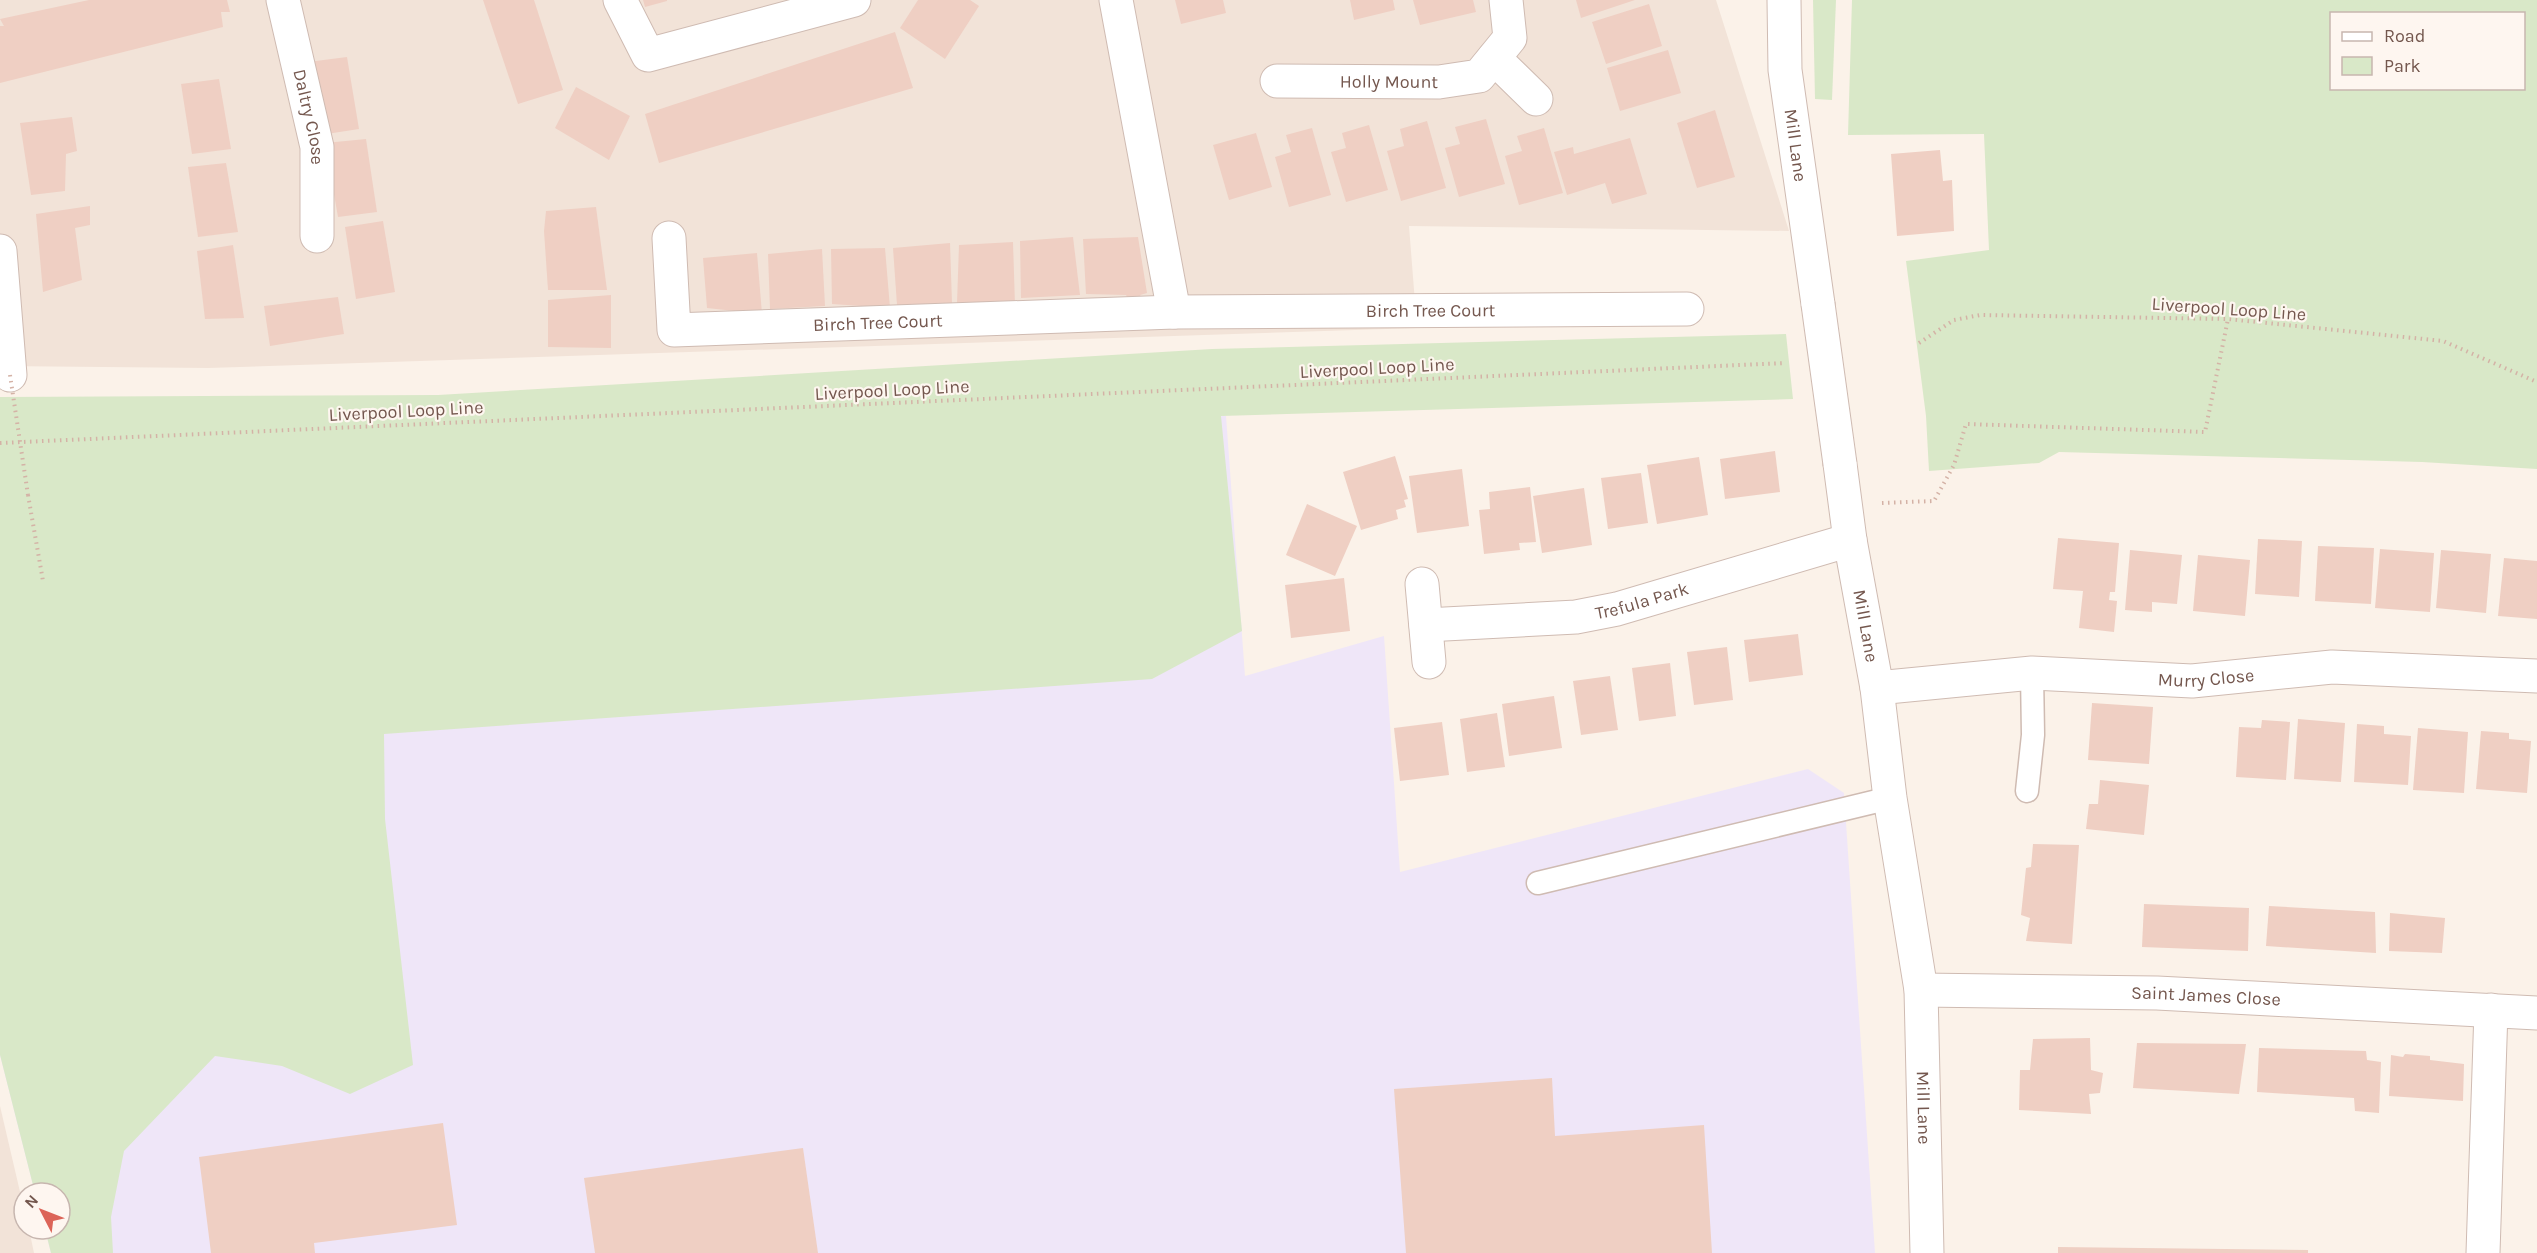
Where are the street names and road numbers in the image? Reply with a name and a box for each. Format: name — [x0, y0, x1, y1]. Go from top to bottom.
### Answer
street label: Daltry Close — [288, 67, 328, 165]
street label: Holly Mount — [1340, 70, 1438, 93]
street label: Mill Lane — [1780, 107, 1812, 183]
street label: Liverpool Loop Line — [2151, 293, 2307, 325]
street label: Birch Tree Court — [1366, 299, 1496, 322]
street label: Birch Tree Court — [813, 309, 943, 336]
street label: Liverpool Loop Line — [1299, 353, 1455, 383]
street label: Liverpool Loop Line — [814, 375, 970, 405]
street label: Liverpool Loop Line — [328, 396, 484, 426]
street label: Trefula Park — [1593, 577, 1691, 624]
street label: Mill Lane — [1848, 588, 1883, 664]
street label: Murry Close — [2157, 664, 2255, 692]
street label: Saint James Close — [2131, 982, 2281, 1010]
street label: Mill Lane — [1912, 1071, 1936, 1145]

